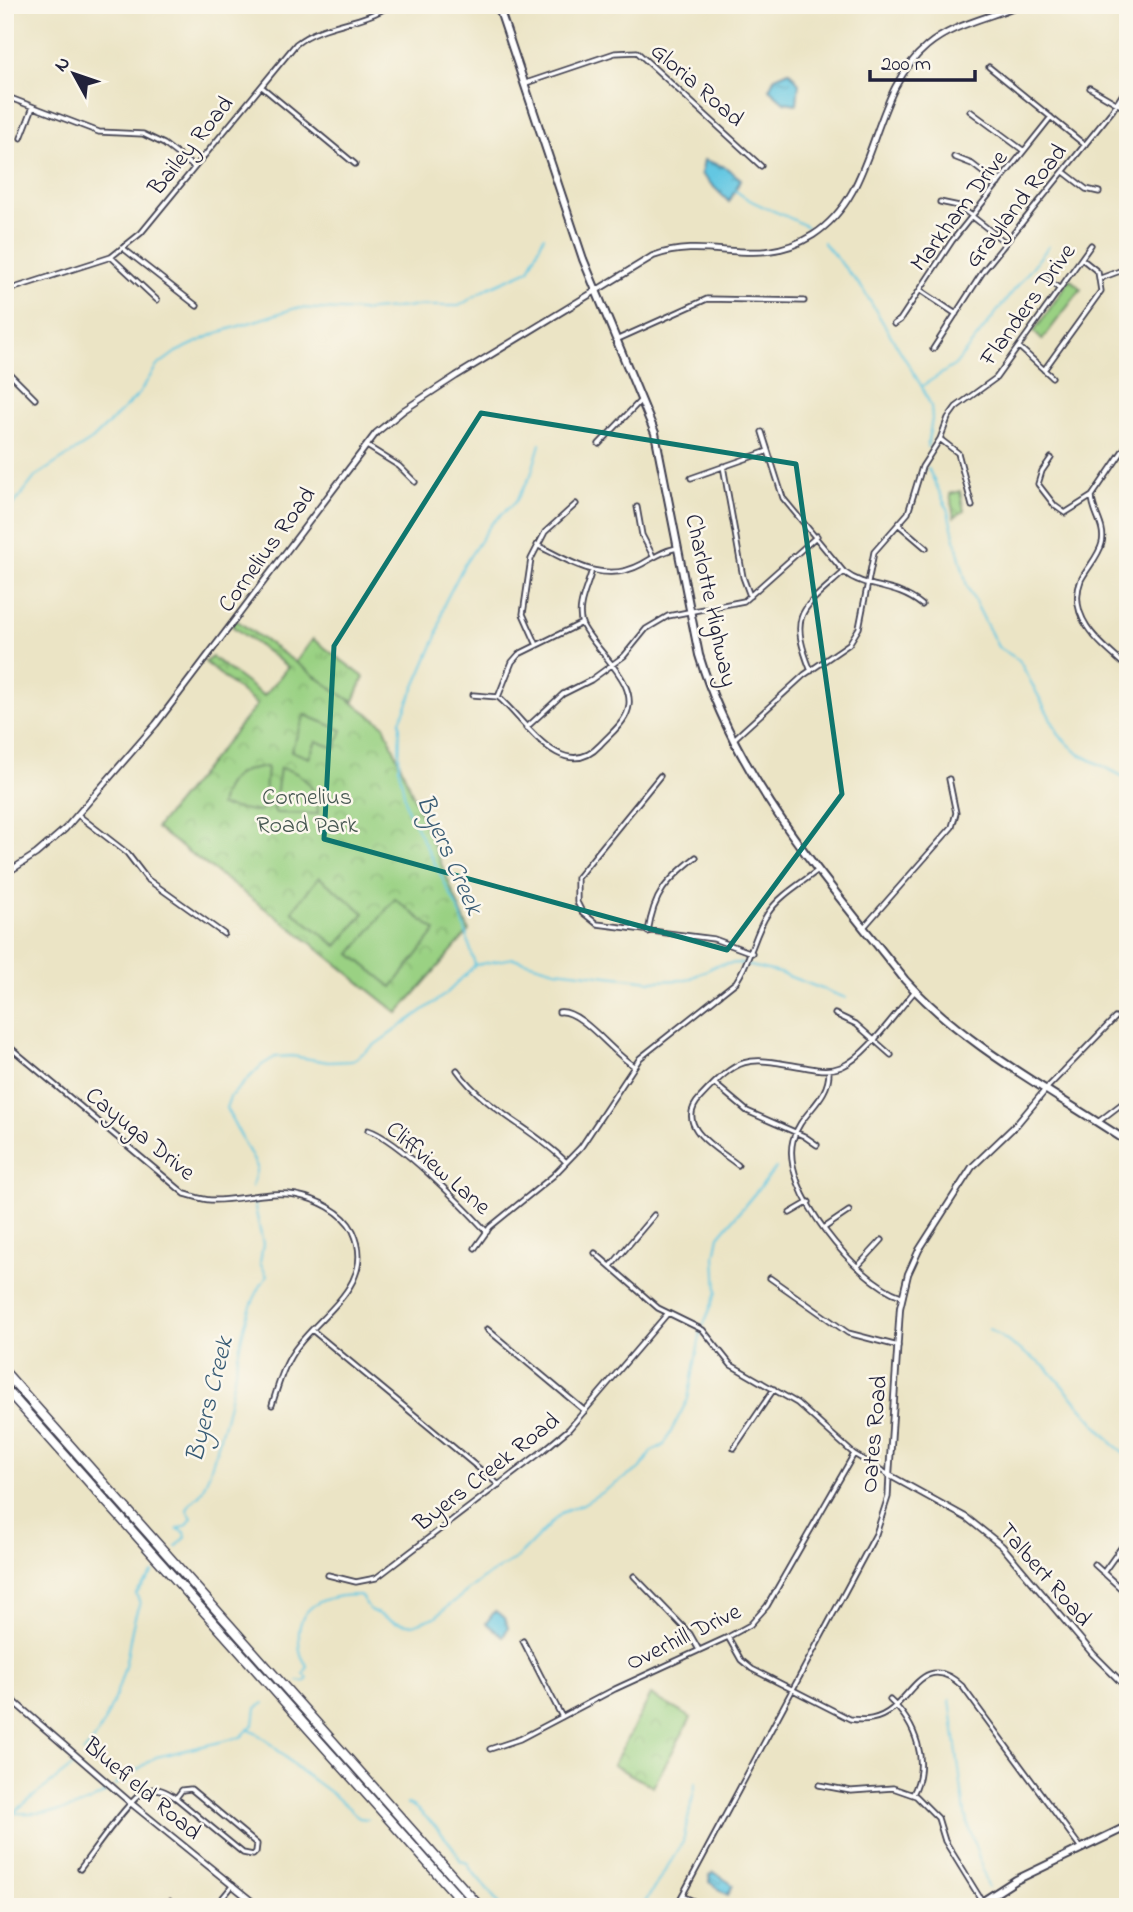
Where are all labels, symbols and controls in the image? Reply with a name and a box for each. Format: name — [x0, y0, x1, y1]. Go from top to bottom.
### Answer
street label: Gloria Road — [642, 35, 751, 137]
north arrow — [38, 38, 108, 108]
scale bar — [870, 38, 976, 82]
text: 200 m — [881, 50, 931, 80]
text: N — [48, 51, 77, 78]
street label: Bailey Road — [140, 89, 244, 206]
street label: Grayland Road — [957, 137, 1078, 277]
street label: Markham Drive — [903, 143, 1018, 280]
street label: Flanders Drive — [972, 237, 1086, 375]
street label: Cornelius Road — [210, 480, 326, 621]
street label: Charlotte Highway — [673, 511, 745, 690]
park label: Cornelius Road Park — [256, 781, 358, 844]
water label: Byers Creek — [405, 789, 492, 923]
street label: Cayuga Drive — [76, 1079, 202, 1191]
street label: Cliffview Lane — [377, 1113, 498, 1225]
water label: Byers Creek — [177, 1331, 245, 1467]
street label: Oates Road — [853, 1373, 898, 1495]
street label: Byers Creek Road — [406, 1404, 569, 1543]
street label: Talbert Road — [989, 1516, 1100, 1636]
street label: Overhill Drive — [621, 1595, 748, 1681]
street label: Bluefield Road — [74, 1729, 209, 1850]

